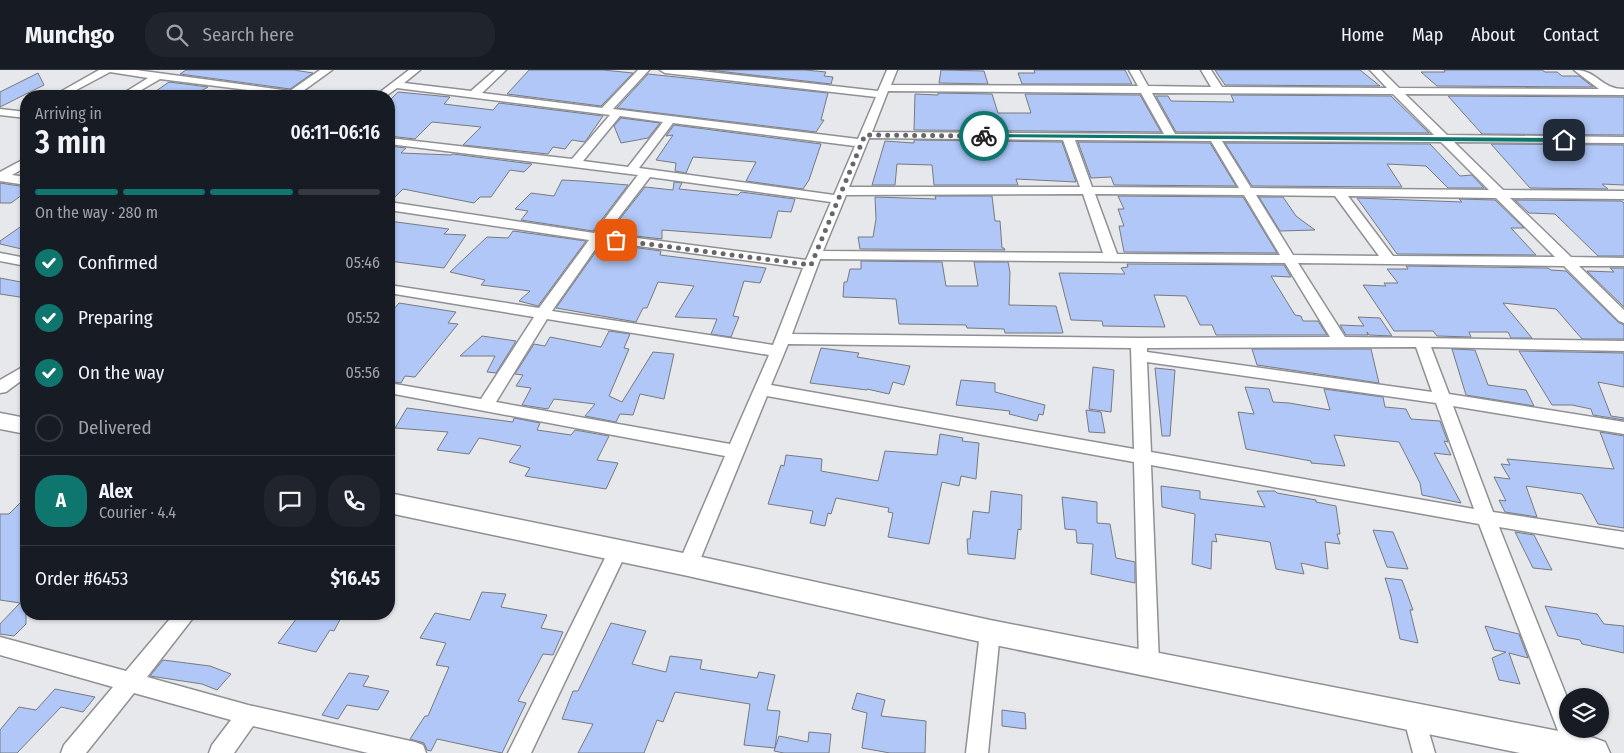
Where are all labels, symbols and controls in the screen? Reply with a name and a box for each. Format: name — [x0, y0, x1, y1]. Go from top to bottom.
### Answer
search box — [145, 12, 495, 57]
text: Munchgo — [25, 21, 115, 49]
icon: search — [163, 21, 191, 49]
text: Search here — [203, 23, 294, 46]
text: Home — [1341, 24, 1384, 46]
text: Map — [1412, 24, 1443, 46]
text: About — [1471, 24, 1515, 46]
text: Contact — [1543, 24, 1599, 46]
text: Arriving in — [35, 104, 102, 123]
courier — [959, 111, 1009, 161]
pin — [1543, 119, 1585, 161]
text: 06:11–06:16 — [290, 121, 380, 144]
icon: bike — [970, 122, 998, 150]
text: 3 min — [35, 123, 106, 161]
icon: home — [1550, 126, 1578, 154]
text: On the way · 280 m — [35, 203, 158, 222]
pin — [595, 219, 637, 261]
icon: bag — [602, 226, 630, 254]
icon: check — [35, 249, 63, 277]
text: Confirmed — [78, 251, 158, 274]
text: 05:46 — [345, 253, 380, 272]
icon: check — [35, 304, 63, 332]
text: Preparing — [78, 306, 153, 329]
text: 05:52 — [347, 308, 380, 327]
icon: check — [35, 359, 63, 387]
text: On the way — [78, 361, 164, 384]
text: 05:56 — [346, 363, 380, 382]
text: Delivered — [78, 416, 152, 439]
button: chat — [264, 475, 316, 527]
button: phone — [328, 475, 380, 527]
text: Alex — [99, 480, 133, 503]
text: A — [56, 489, 66, 512]
text: Courier · 4.4 — [99, 503, 176, 522]
text: Order #6453 — [35, 567, 128, 590]
text: $16.45 — [330, 567, 380, 590]
map controls — [1559, 688, 1609, 738]
button: layers — [1559, 688, 1609, 738]

